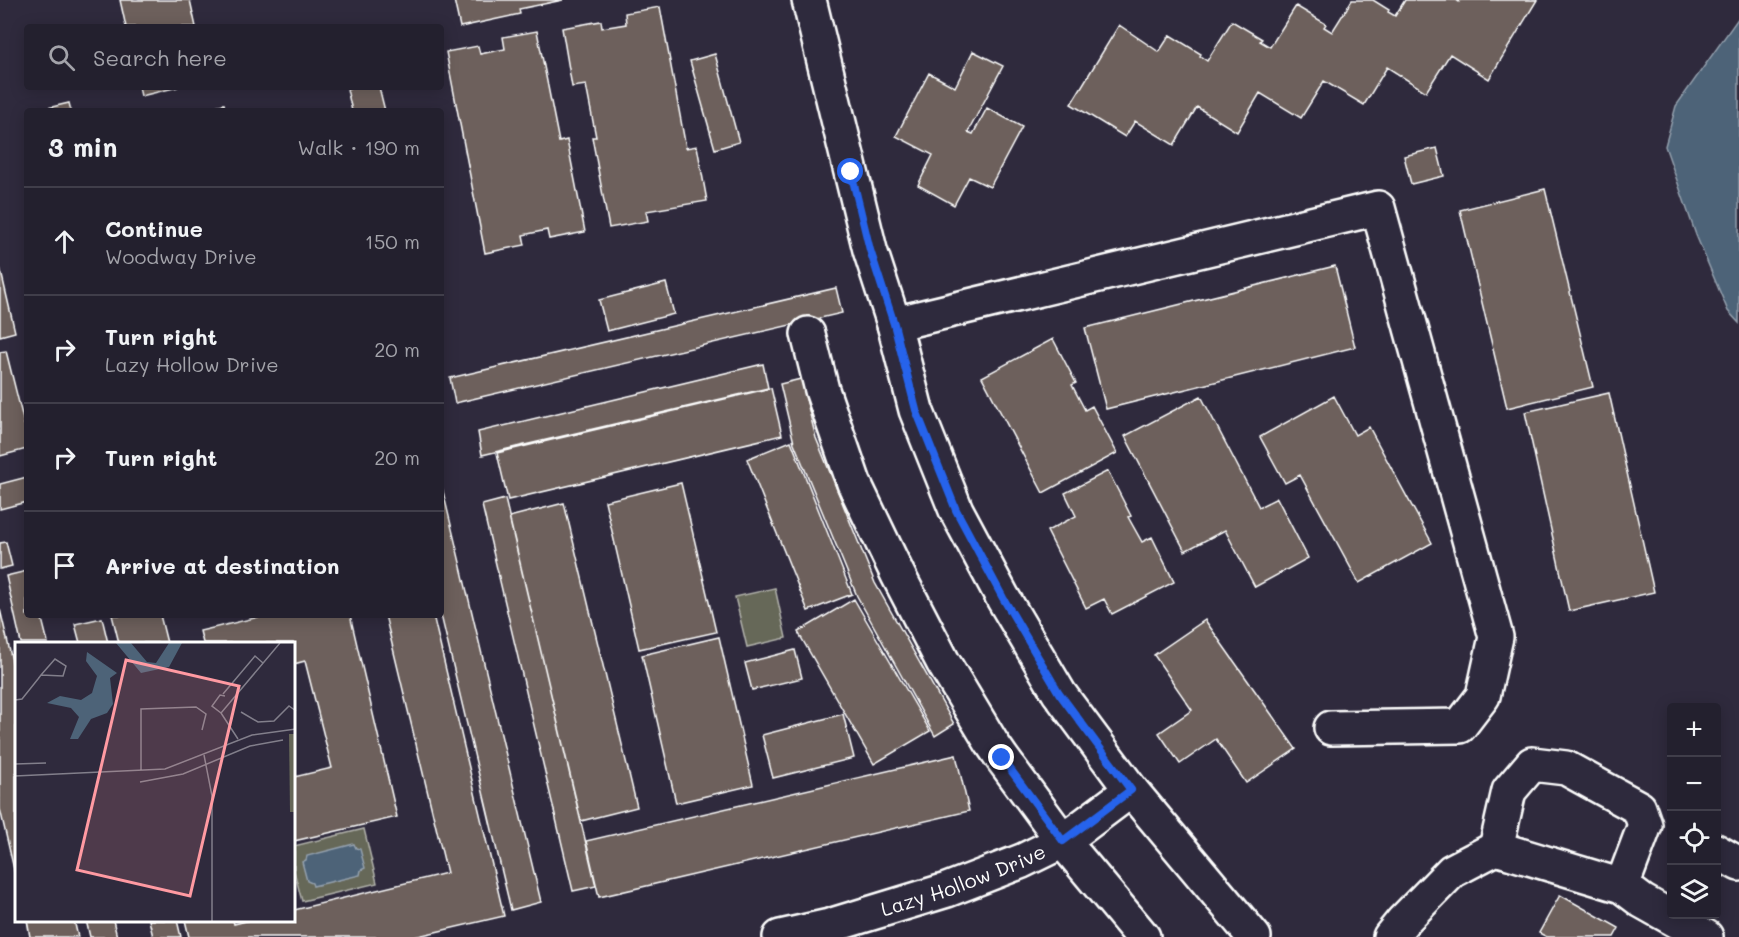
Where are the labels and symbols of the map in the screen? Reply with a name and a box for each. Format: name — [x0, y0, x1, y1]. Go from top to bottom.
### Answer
route start — [837, 158, 863, 184]
inset map — [15, 642, 296, 922]
route end — [988, 744, 1014, 770]
street label: Lazy Hollow Drive — [877, 837, 1050, 921]

